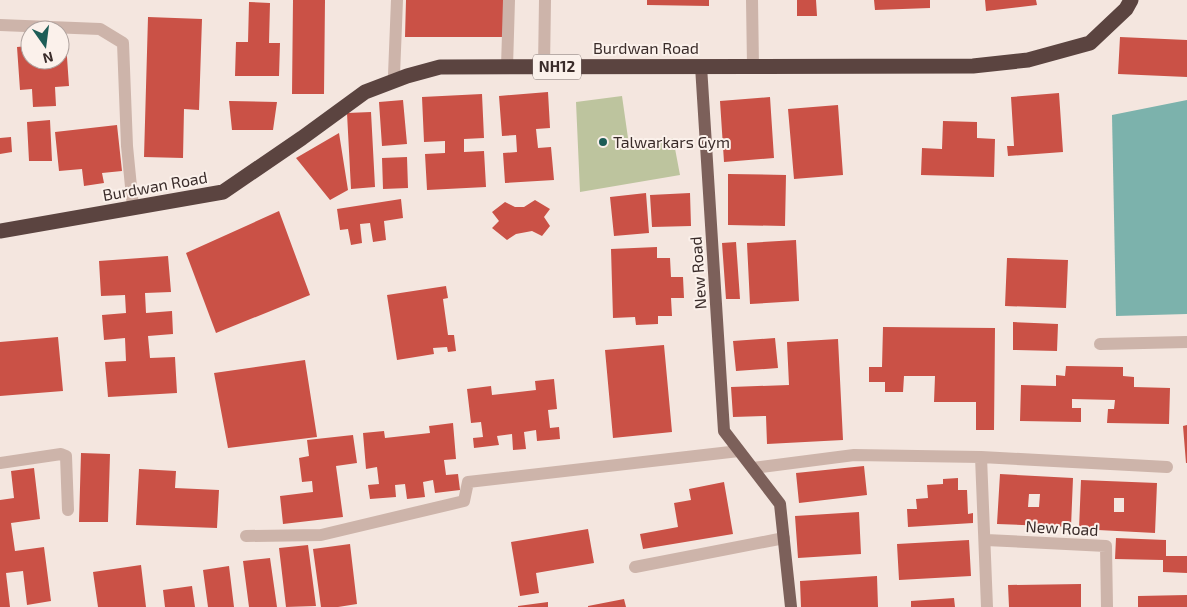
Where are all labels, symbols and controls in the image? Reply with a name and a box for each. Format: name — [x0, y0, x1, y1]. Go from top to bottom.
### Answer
north arrow — [20, 20, 70, 70]
street label: Burdwan Road — [593, 38, 699, 57]
text: N — [41, 49, 55, 68]
road number: NH12 — [533, 54, 581, 80]
place label: Talwarkars Gym — [613, 132, 730, 151]
marker: Talwarkars Gym — [597, 136, 609, 148]
street label: Burdwan Road — [101, 167, 209, 204]
street label: New Road — [685, 236, 710, 310]
street label: New Road — [1025, 516, 1099, 539]

